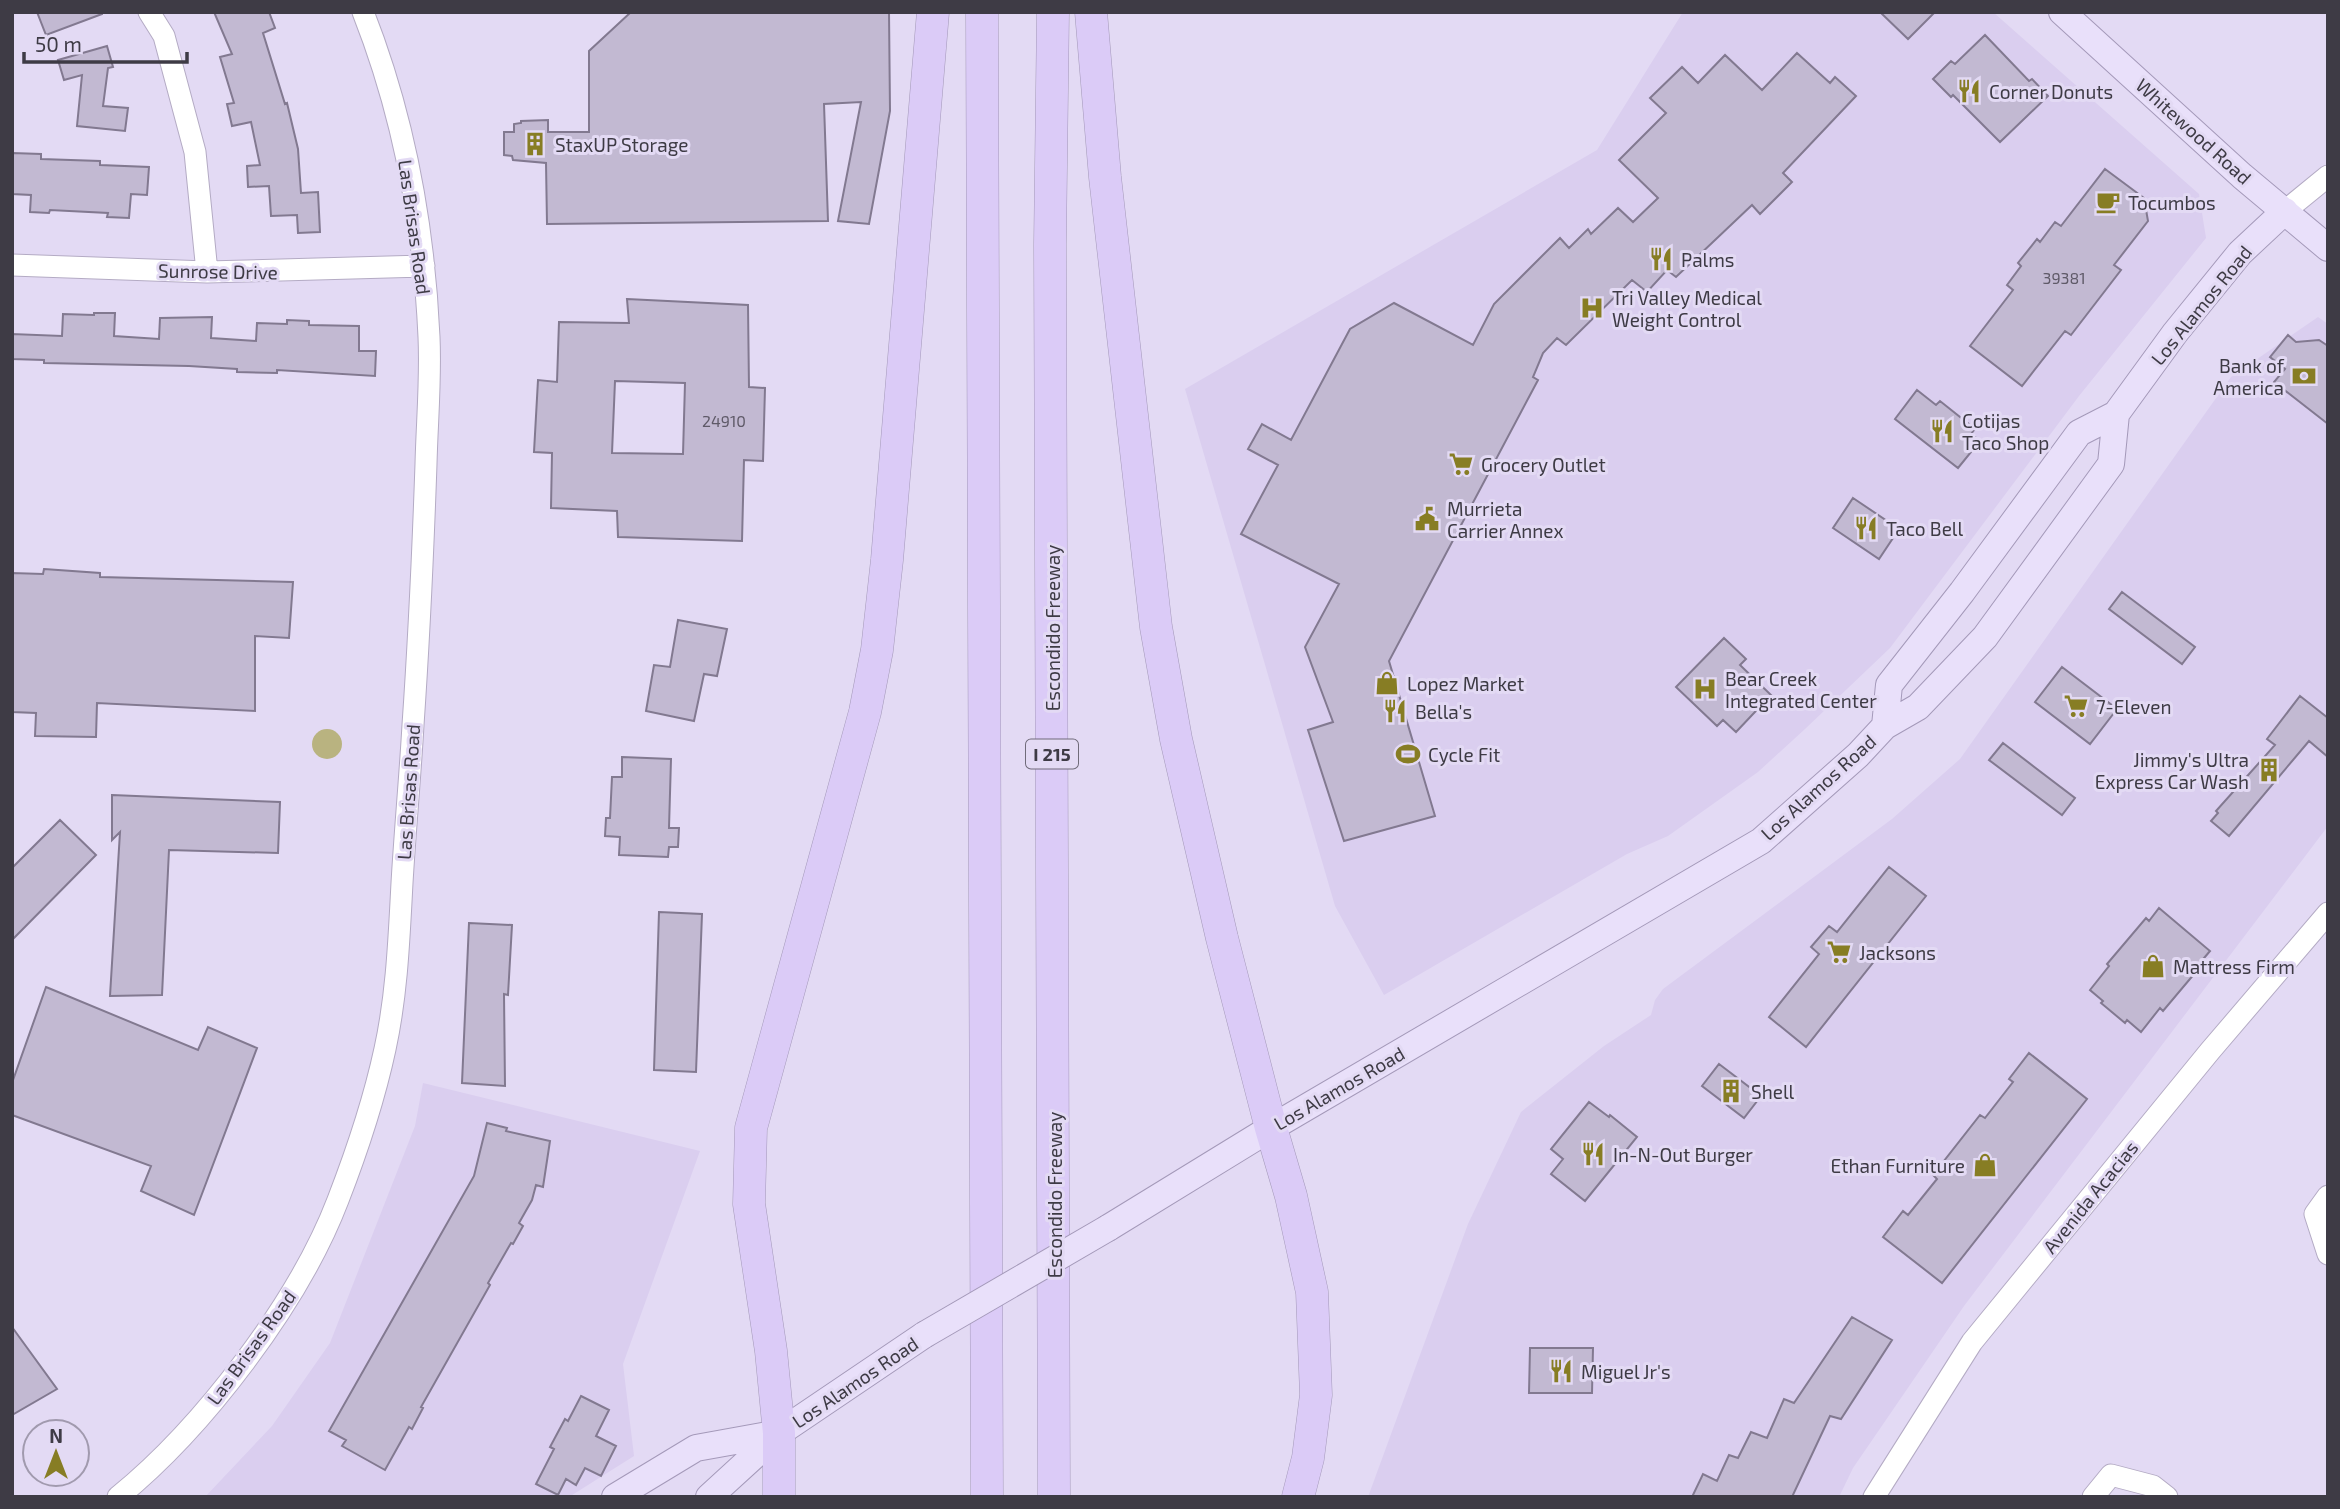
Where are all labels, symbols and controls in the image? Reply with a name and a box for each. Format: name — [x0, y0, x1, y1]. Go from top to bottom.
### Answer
scale bar — [24, 21, 187, 65]
text: 50 m — [35, 31, 82, 56]
street label: Whitewood Road — [2132, 73, 2256, 189]
restaurant icon: Corner Donuts — [1955, 77, 1983, 105]
place label: Corner Donuts — [1989, 80, 2113, 103]
building icon: StaxUP Storage — [521, 130, 549, 158]
place label: StaxUP Storage — [555, 133, 688, 156]
street label: Las Brisas Road — [394, 158, 436, 296]
cafe icon: Tocumbos — [2094, 188, 2122, 216]
place label: Tocumbos — [2128, 191, 2216, 214]
street label: Los Alamos Road — [2146, 241, 2256, 369]
restaurant icon: Palms — [1647, 245, 1675, 273]
place label: Palms — [1681, 248, 1735, 271]
street label: Sunrose Drive — [158, 258, 278, 284]
house number: 39381 — [2042, 268, 2086, 287]
place label: Tri Valley Medical Weight Control — [1612, 286, 1762, 331]
hospital icon: Tri Valley Medical Weight Control — [1578, 294, 1606, 322]
place label: Bank of America — [2213, 354, 2285, 399]
bank icon: Bank of America — [2290, 362, 2318, 390]
place label: Cotijas Taco Shop — [1962, 409, 2049, 454]
house number: 24910 — [702, 411, 746, 430]
restaurant icon: Cotijas Taco Shop — [1928, 417, 1956, 445]
supermarket icon: Grocery Outlet — [1447, 450, 1475, 478]
place label: Grocery Outlet — [1481, 453, 1606, 476]
place label: Murrieta Carrier Annex — [1447, 497, 1564, 542]
public building icon: Murrieta Carrier Annex — [1413, 505, 1441, 533]
restaurant icon: Taco Bell — [1852, 514, 1880, 542]
place label: Taco Bell — [1886, 517, 1963, 540]
street label: Escondido Freeway — [1041, 545, 1064, 711]
place label: Bear Creek Integrated Center — [1725, 667, 1877, 712]
shop icon: Lopez Market — [1373, 669, 1401, 697]
place label: Lopez Market — [1407, 672, 1524, 695]
hospital icon: Bear Creek Integrated Center — [1691, 675, 1719, 703]
supermarket icon: 7-Eleven — [2062, 692, 2090, 720]
place label: 7-Eleven — [2096, 695, 2172, 718]
restaurant icon: Bella's — [1381, 697, 1409, 725]
place label: Bella's — [1415, 700, 1472, 723]
street label: Las Brisas Road — [392, 723, 424, 861]
street label: Los Alamos Road — [1756, 729, 1880, 845]
road number: I 215 — [1026, 740, 1078, 768]
sports icon: Cycle Fit — [1394, 740, 1422, 768]
place label: Cycle Fit — [1428, 743, 1500, 766]
place label: Jimmy's Ultra Express Car Wash — [2095, 748, 2249, 793]
building icon: Jimmy's Ultra Express Car Wash — [2255, 756, 2283, 784]
supermarket icon: Jacksons — [1825, 938, 1853, 966]
place label: Jacksons — [1859, 941, 1936, 964]
shop icon: Mattress Firm — [2139, 952, 2167, 980]
place label: Mattress Firm — [2173, 955, 2295, 978]
street label: Los Alamos Road — [1270, 1041, 1408, 1135]
building icon: Shell — [1717, 1077, 1745, 1105]
place label: Shell — [1751, 1080, 1795, 1103]
street label: Escondido Freeway — [1043, 1112, 1066, 1278]
street label: Avenida Acacias — [2038, 1136, 2142, 1258]
restaurant icon: In-N-Out Burger — [1579, 1140, 1607, 1168]
place label: In-N-Out Burger — [1613, 1143, 1753, 1166]
shop icon: Ethan Furniture — [1971, 1151, 1999, 1179]
place label: Ethan Furniture — [1831, 1154, 1965, 1177]
street label: Las Brisas Road — [202, 1285, 300, 1409]
street label: Los Alamos Road — [788, 1331, 922, 1433]
restaurant icon: Miguel Jr's — [1547, 1357, 1575, 1385]
place label: Miguel Jr's — [1581, 1360, 1671, 1383]
north arrow — [21, 1418, 91, 1488]
text: N — [49, 1424, 63, 1447]

